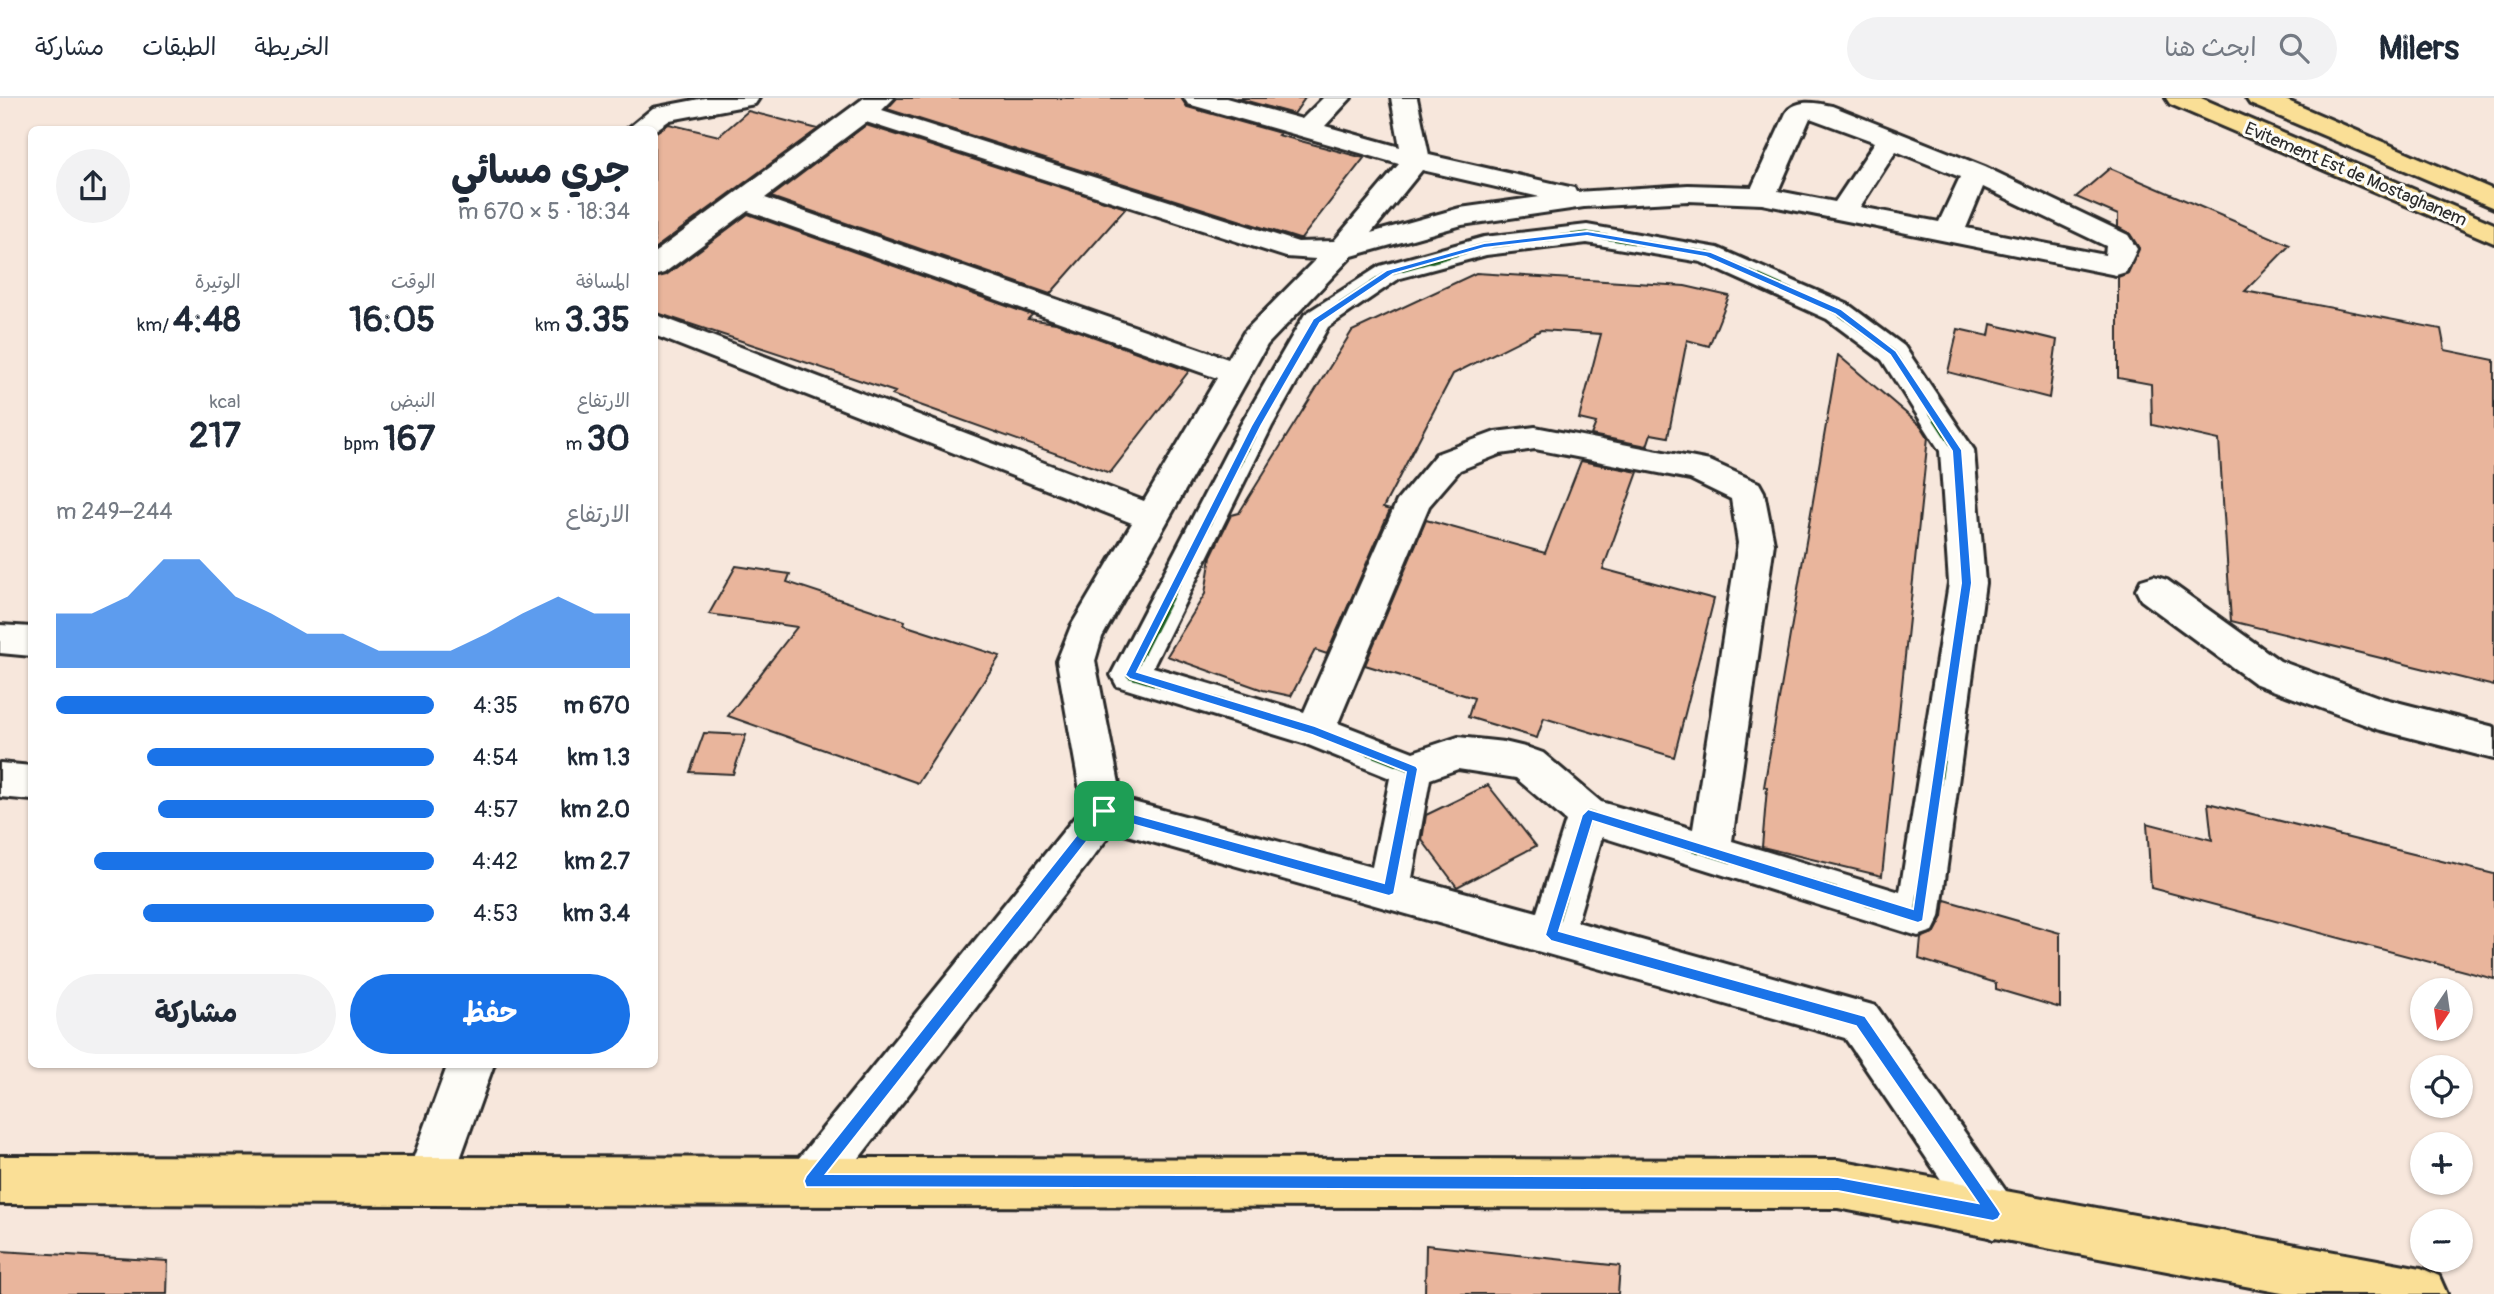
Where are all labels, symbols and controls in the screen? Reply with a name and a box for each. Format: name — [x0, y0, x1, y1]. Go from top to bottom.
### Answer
search box — [1847, 17, 2337, 80]
text: Milers — [2379, 28, 2459, 69]
icon: search — [2275, 29, 2313, 67]
text: ابحث هنا — [2164, 32, 2257, 64]
text: مشاركة — [35, 33, 104, 62]
text: الطبقات — [142, 33, 217, 62]
text: الخريطة — [255, 33, 329, 62]
street label: Evitement Est de Mostaghanem — [2241, 117, 2470, 232]
text: جري مسائي — [451, 147, 630, 195]
button: share — [56, 149, 130, 223]
text: 18:34 · 5 × 670 m — [458, 197, 630, 226]
text: الوتيرة — [195, 270, 241, 294]
text: الوقت — [391, 270, 435, 294]
text: المسافة — [576, 270, 630, 294]
text: 4:48 — [173, 298, 241, 342]
text: 16:05 — [349, 298, 435, 342]
text: 3.35 — [564, 298, 630, 342]
text: /km — [137, 313, 173, 337]
text: km — [535, 313, 564, 337]
text: النبض — [390, 389, 435, 413]
text: الارتفاع — [577, 389, 630, 413]
text: kcal — [210, 390, 241, 414]
text: 217 — [189, 414, 241, 458]
text: 167 — [383, 417, 435, 461]
text: 30 — [587, 417, 630, 461]
text: bpm — [344, 432, 383, 456]
text: m — [566, 432, 587, 456]
text: 244–249 m — [56, 497, 173, 526]
text: الارتفاع — [566, 500, 630, 529]
text: 4:35 — [473, 691, 518, 720]
text: 670 m — [564, 691, 630, 720]
text: 4:54 — [473, 743, 518, 772]
text: 1.3 km — [568, 743, 630, 772]
pin — [1074, 781, 1134, 841]
icon: arrive — [1085, 792, 1123, 830]
text: 4:57 — [474, 795, 518, 824]
text: 2.0 km — [561, 795, 630, 824]
text: 4:42 — [472, 847, 518, 876]
text: 2.7 km — [565, 847, 630, 876]
text: 4:53 — [473, 899, 518, 928]
text: 3.4 km — [564, 899, 630, 928]
button: مشاركة — [56, 974, 336, 1054]
button: حفظ — [350, 974, 630, 1054]
north arrow — [2410, 978, 2473, 1041]
map controls — [2410, 978, 2473, 1272]
button: locate — [2410, 1055, 2473, 1118]
button: + — [2410, 1132, 2473, 1195]
button: − — [2410, 1209, 2473, 1272]

